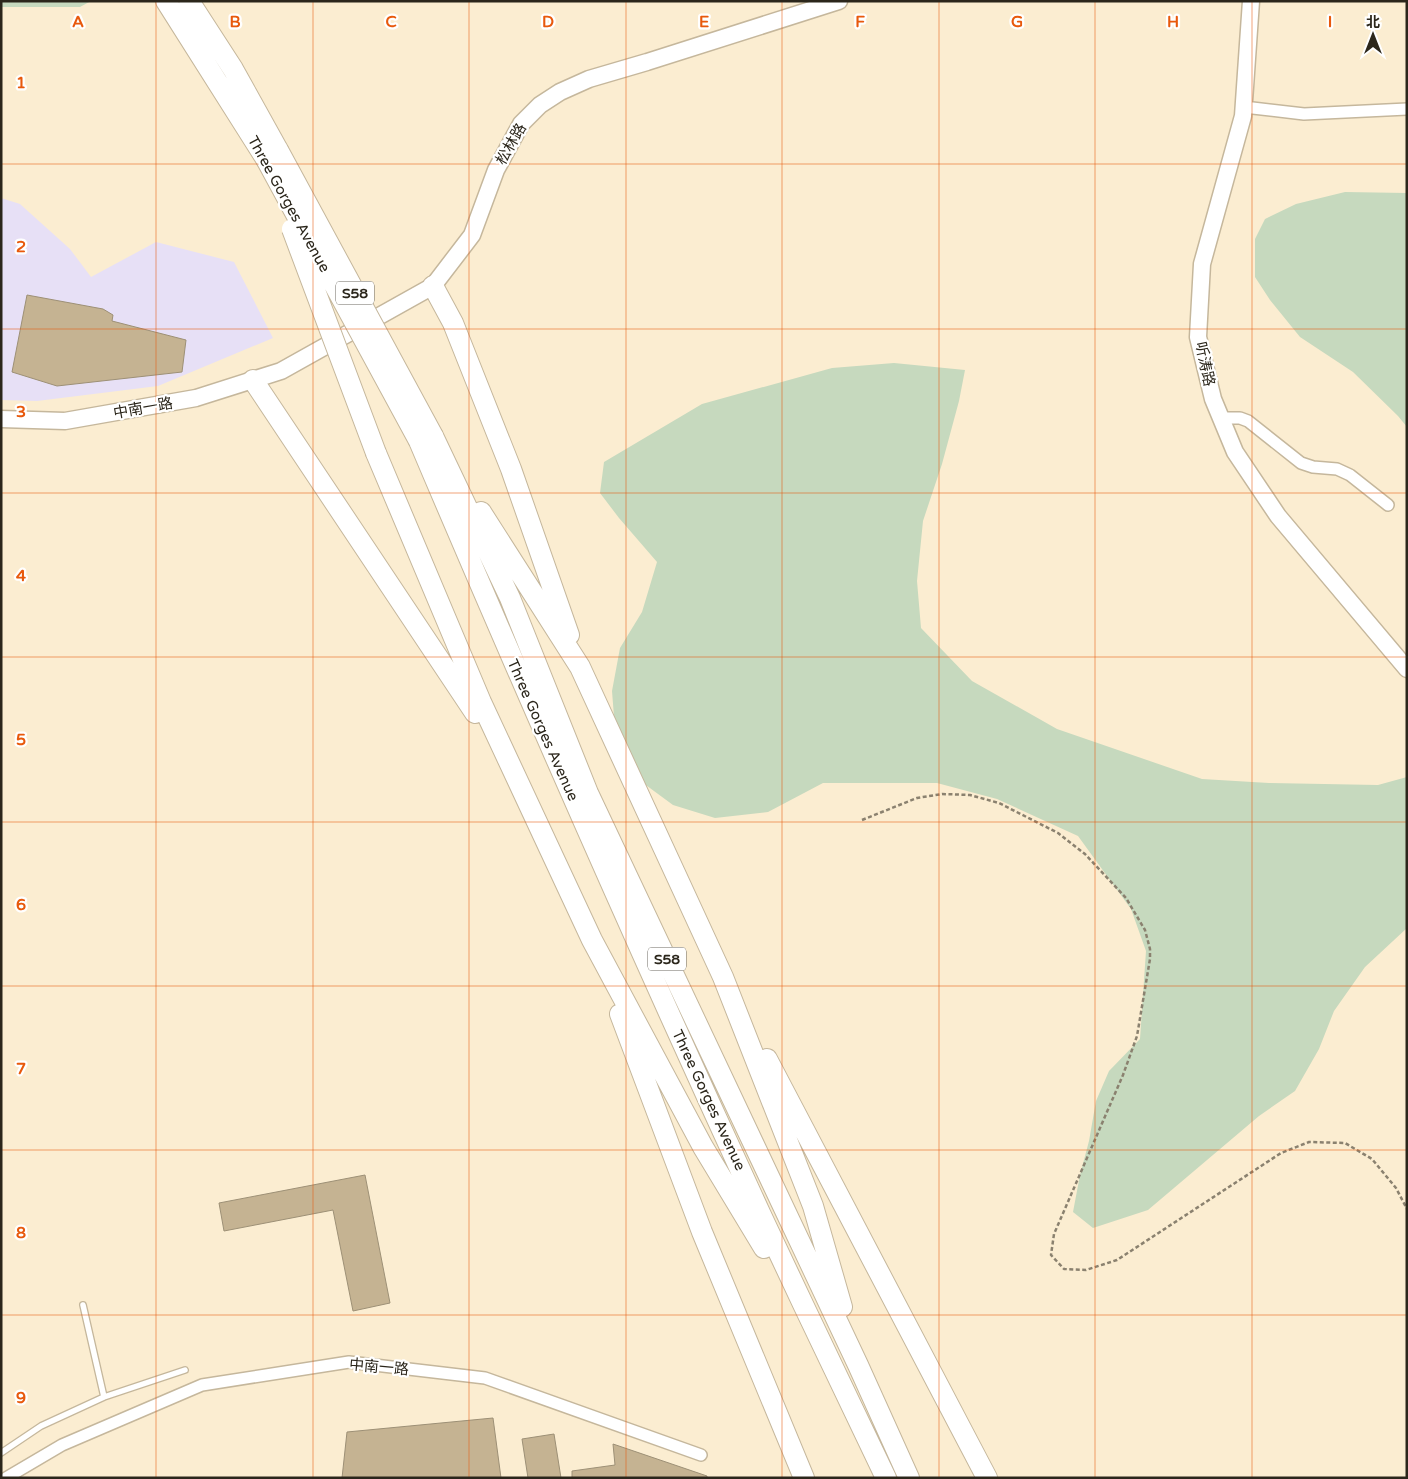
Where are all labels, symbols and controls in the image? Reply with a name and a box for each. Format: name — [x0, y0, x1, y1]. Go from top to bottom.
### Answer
north arrow — [1348, 10, 1398, 60]
text: A — [72, 12, 84, 32]
text: B — [229, 12, 241, 32]
text: C — [385, 12, 397, 32]
text: D — [542, 12, 554, 32]
text: E — [699, 12, 709, 32]
text: F — [855, 12, 865, 32]
text: G — [1011, 12, 1023, 32]
text: H — [1167, 12, 1179, 32]
text: I — [1328, 12, 1332, 32]
text: 北 — [1366, 14, 1380, 31]
text: 1 — [16, 73, 26, 93]
street label: 松林路 — [492, 120, 530, 168]
street label: Three Gorges Avenue — [244, 133, 334, 275]
text: 2 — [16, 237, 26, 257]
road number: S58 — [336, 282, 374, 304]
street label: 听涛路 — [1192, 340, 1218, 388]
street label: 中南一路 — [112, 394, 174, 422]
text: 3 — [16, 402, 26, 422]
text: 4 — [16, 566, 26, 586]
street label: Three Gorges Avenue — [504, 656, 582, 804]
text: 5 — [16, 730, 26, 750]
text: 6 — [16, 895, 26, 915]
road number: S58 — [648, 948, 686, 971]
street label: Three Gorges Avenue — [668, 1027, 750, 1173]
text: 7 — [16, 1059, 26, 1079]
text: 8 — [16, 1223, 26, 1243]
street label: 中南一路 — [348, 1355, 410, 1379]
text: 9 — [16, 1388, 26, 1408]

